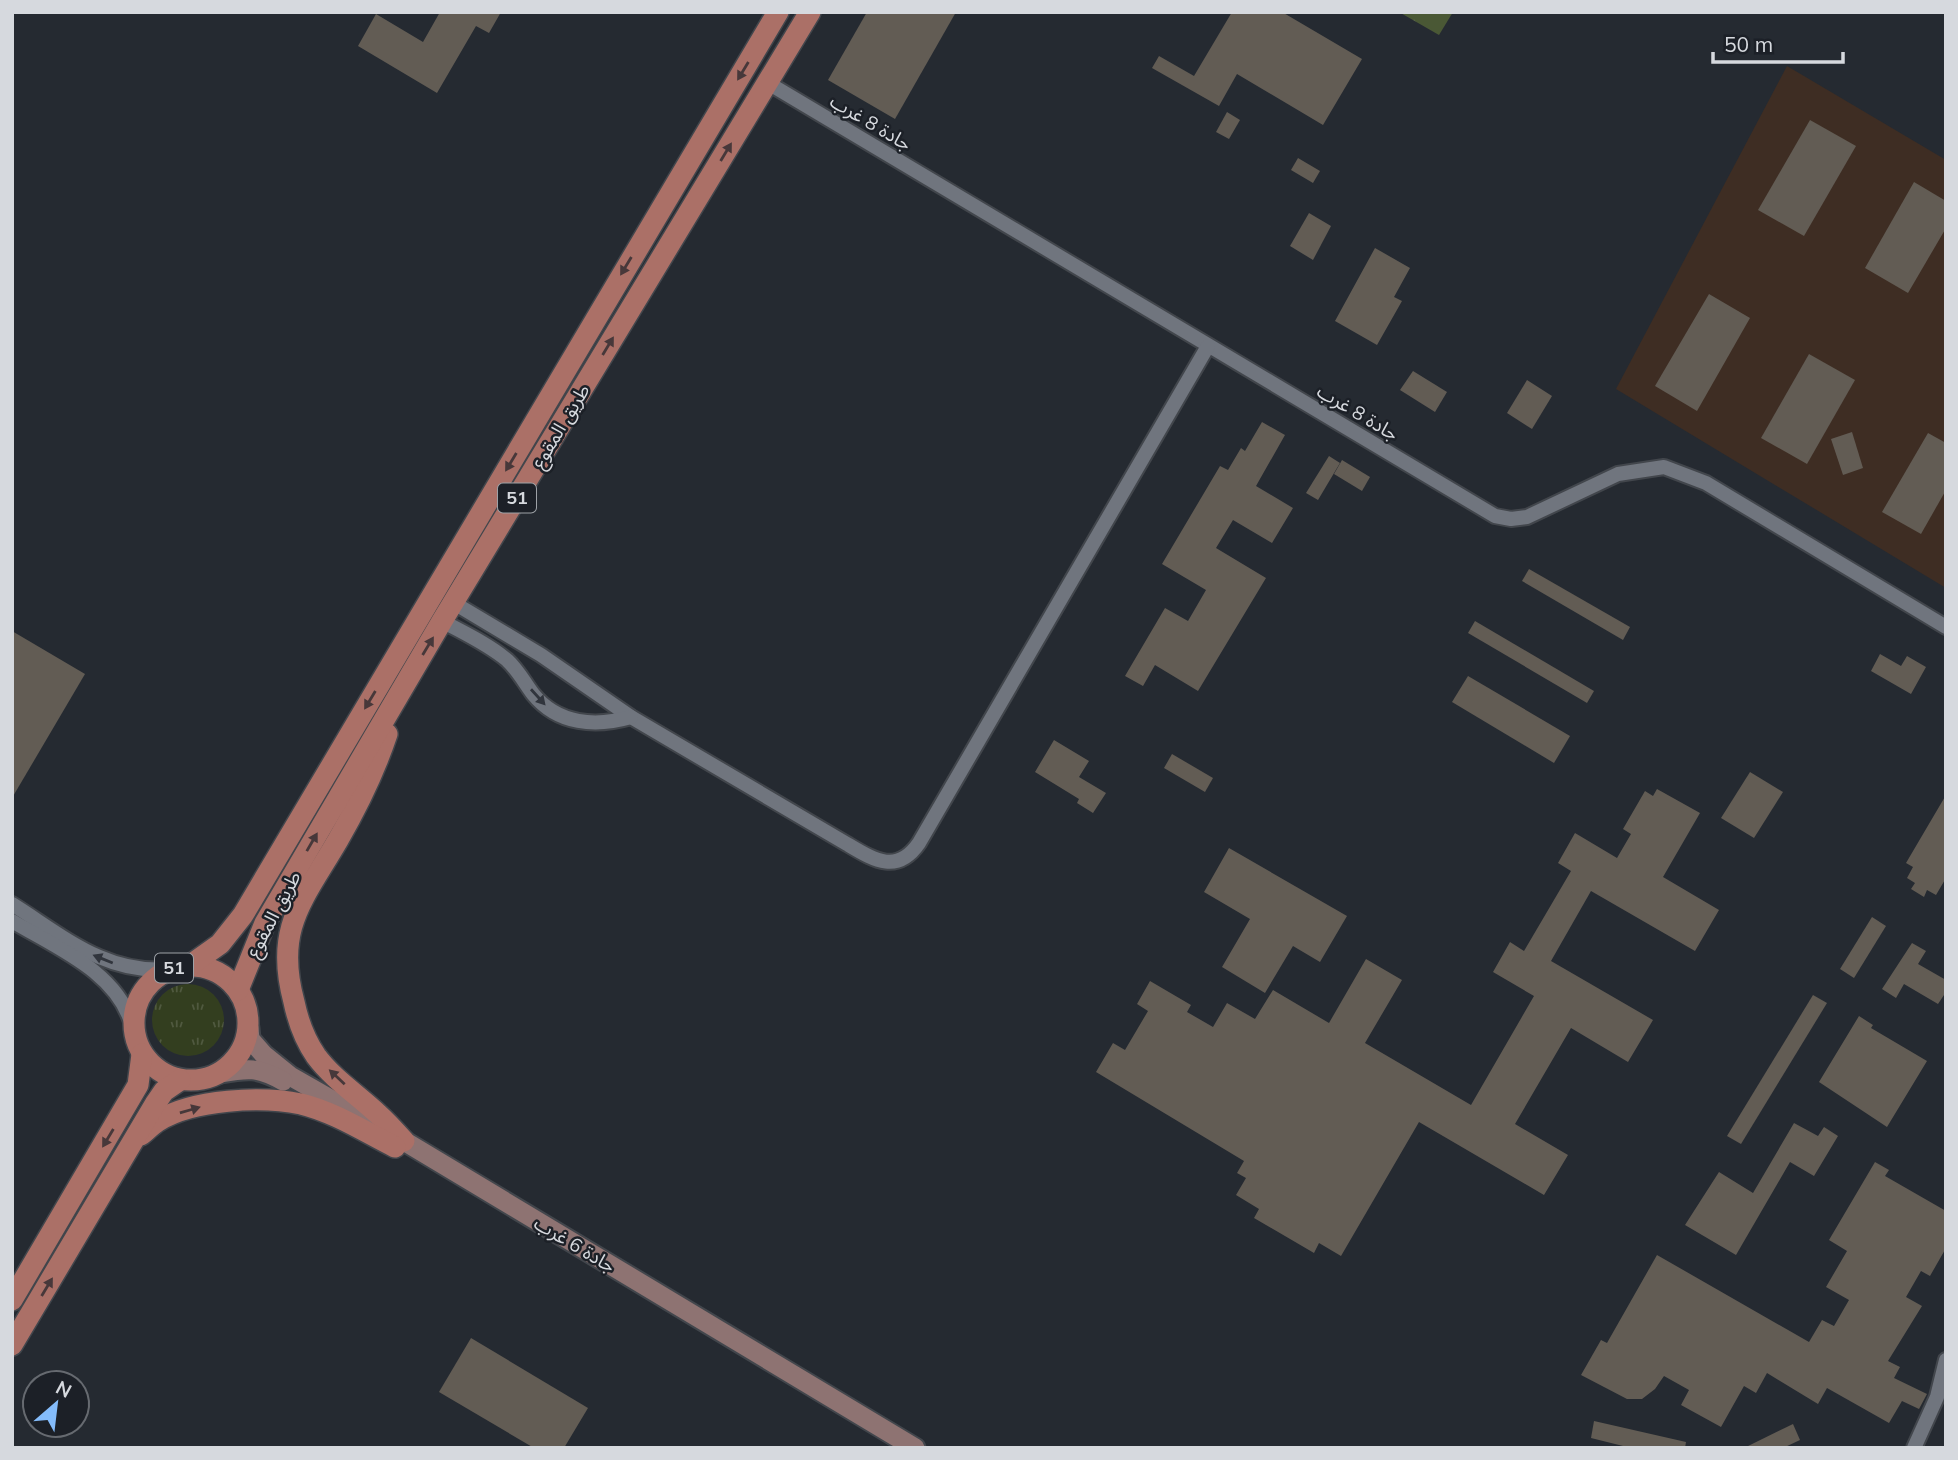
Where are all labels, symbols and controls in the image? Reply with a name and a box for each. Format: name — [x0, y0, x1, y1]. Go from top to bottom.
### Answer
scale bar — [1713, 21, 1842, 65]
text: 50 m — [1724, 31, 1773, 57]
one-way arrow — [736, 61, 749, 80]
street label: جادة 8 غرب — [826, 88, 916, 156]
one-way arrow — [720, 142, 733, 161]
one-way arrow — [620, 257, 632, 276]
one-way arrow — [602, 337, 615, 356]
street label: جادة 8 غرب — [1313, 378, 1403, 446]
street label: طريق المقوع — [525, 379, 596, 474]
one-way arrow — [505, 453, 517, 472]
road number: 51 — [498, 484, 536, 512]
one-way arrow — [421, 636, 433, 656]
one-way arrow — [529, 688, 545, 705]
one-way arrow — [364, 691, 377, 710]
one-way arrow — [306, 833, 319, 852]
street label: طريق المقوع — [240, 867, 308, 962]
road number: 51 — [155, 953, 193, 982]
one-way arrow — [92, 954, 113, 965]
one-way arrow — [329, 1070, 346, 1086]
one-way arrow — [180, 1104, 201, 1114]
one-way arrow — [102, 1129, 114, 1148]
street label: جادة 6 غرب — [530, 1210, 620, 1278]
one-way arrow — [41, 1277, 53, 1296]
north arrow — [21, 1369, 91, 1439]
text: N — [52, 1375, 76, 1403]

